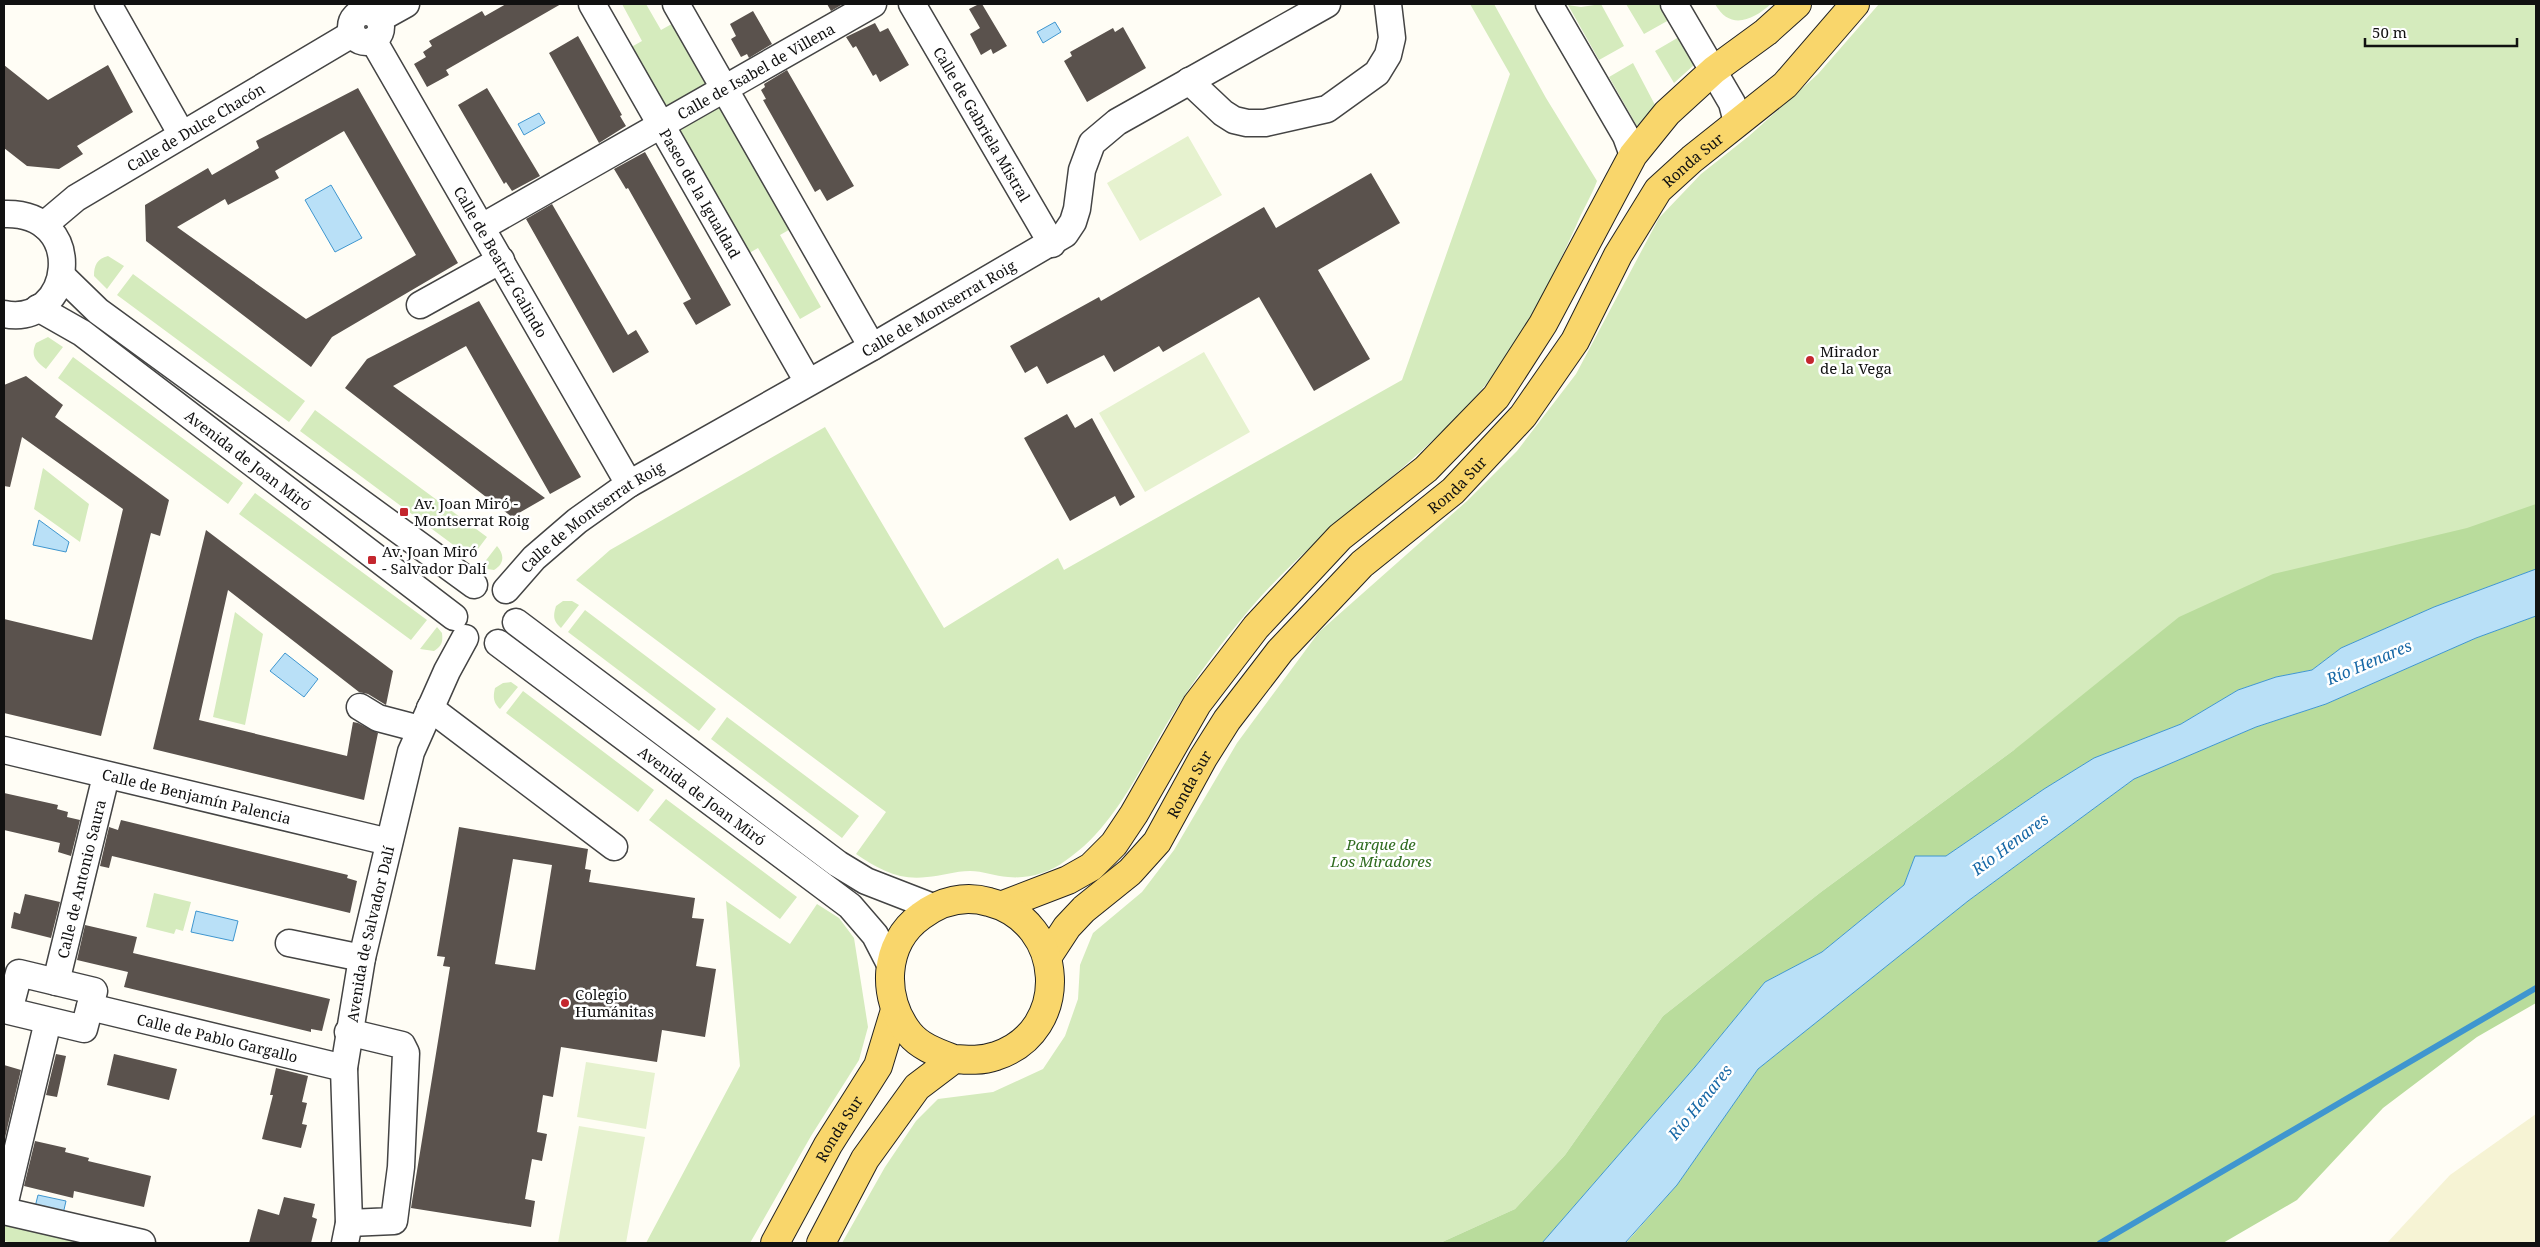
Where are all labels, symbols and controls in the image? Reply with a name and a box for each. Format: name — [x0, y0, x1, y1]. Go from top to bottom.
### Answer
scale bar — [2365, 15, 2518, 47]
street label: Calle de Isabel de Villena — [673, 18, 838, 124]
text: 50 m — [2372, 22, 2407, 42]
street label: Calle de Gabriela Mistral — [929, 43, 1035, 206]
street label: Calle de Dulce Chacón — [123, 78, 269, 176]
street label: Paseo de la Igualdad — [655, 125, 745, 262]
street label: Ronda Sur — [1658, 128, 1727, 192]
street label: Calle de Beatriz Galindo — [449, 183, 552, 341]
street label: Calle de Montserrat Roig — [858, 255, 1019, 361]
place label: Mirador de la Vega — [1820, 341, 1892, 378]
marker: Mirador de la Vega — [1804, 354, 1816, 366]
street label: Avenida de Joan Miró — [181, 405, 316, 515]
street label: Ronda Sur — [1423, 452, 1491, 518]
street label: Calle de Montserrat Roig — [516, 456, 668, 577]
place label: Av. Joan Miró - Montserrat Roig — [414, 493, 529, 530]
marker: Av. Joan Miró - Montserrat Roig — [398, 506, 410, 518]
place label: Av. Joan Miró - Salvador Dalí — [382, 541, 487, 578]
marker: Av. Joan Miró - Salvador Dalí — [366, 554, 378, 566]
water label: Río Henares — [2322, 634, 2415, 690]
street label: Avenida de Joan Miró — [634, 741, 770, 850]
street label: Ronda Sur — [1162, 746, 1216, 821]
street label: Calle de Benjamín Palencia — [100, 764, 293, 828]
street label: Calle de Antonio Saura — [52, 798, 110, 960]
water label: Río Henares — [1966, 808, 2053, 881]
park label: Parque de Los Miradores — [1329, 834, 1432, 871]
street label: Avenida de Salvador Dalí — [342, 844, 398, 1024]
place label: Colegio Humánitas — [575, 984, 654, 1021]
marker: Colegio Humánitas — [559, 997, 571, 1009]
street label: Calle de Pablo Gargallo — [135, 1009, 300, 1067]
water label: Río Henares — [1662, 1060, 1737, 1145]
street label: Ronda Sur — [811, 1092, 867, 1165]

